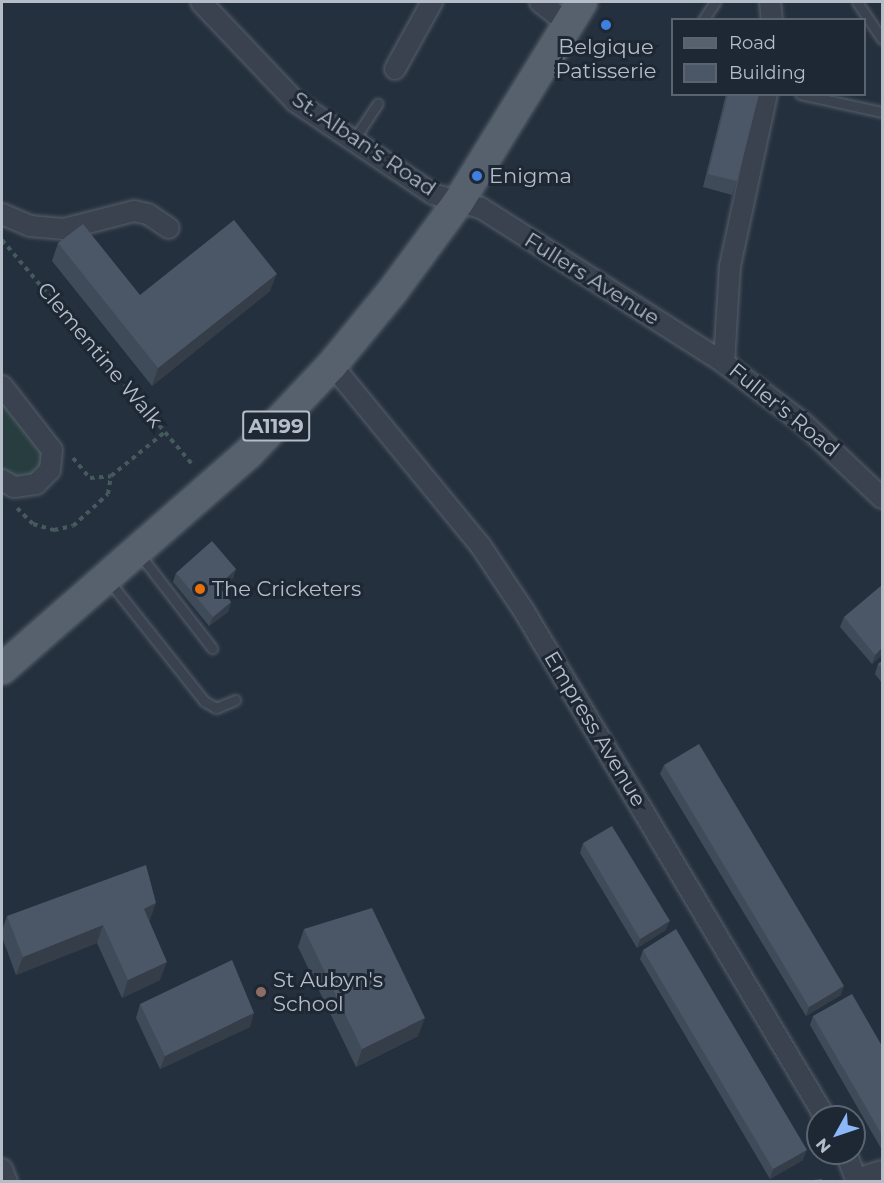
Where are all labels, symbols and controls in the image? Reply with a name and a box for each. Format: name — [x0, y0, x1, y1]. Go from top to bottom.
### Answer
marker: Belgique Patisserie — [599, 18, 613, 32]
legend — [671, 18, 866, 96]
text: Road — [729, 32, 776, 54]
place label: Belgique Patisserie — [555, 34, 657, 84]
text: Building — [729, 62, 806, 84]
street label: St. Alban's Road — [287, 87, 441, 201]
place label: Enigma — [489, 163, 572, 189]
marker: Enigma — [470, 169, 484, 183]
street label: Fullers Avenue — [520, 227, 664, 331]
street label: Clementine Walk — [32, 277, 168, 433]
street label: Fuller's Road — [724, 358, 844, 462]
road number: A1199 — [242, 409, 310, 443]
place label: The Cricketers — [212, 576, 361, 602]
marker: The Cricketers — [193, 582, 207, 596]
street label: Empress Avenue — [539, 647, 651, 811]
place label: St Aubyn's School — [273, 967, 383, 1017]
marker: St Aubyn's School — [254, 985, 268, 999]
north arrow — [806, 1105, 866, 1165]
text: N — [812, 1135, 835, 1157]

